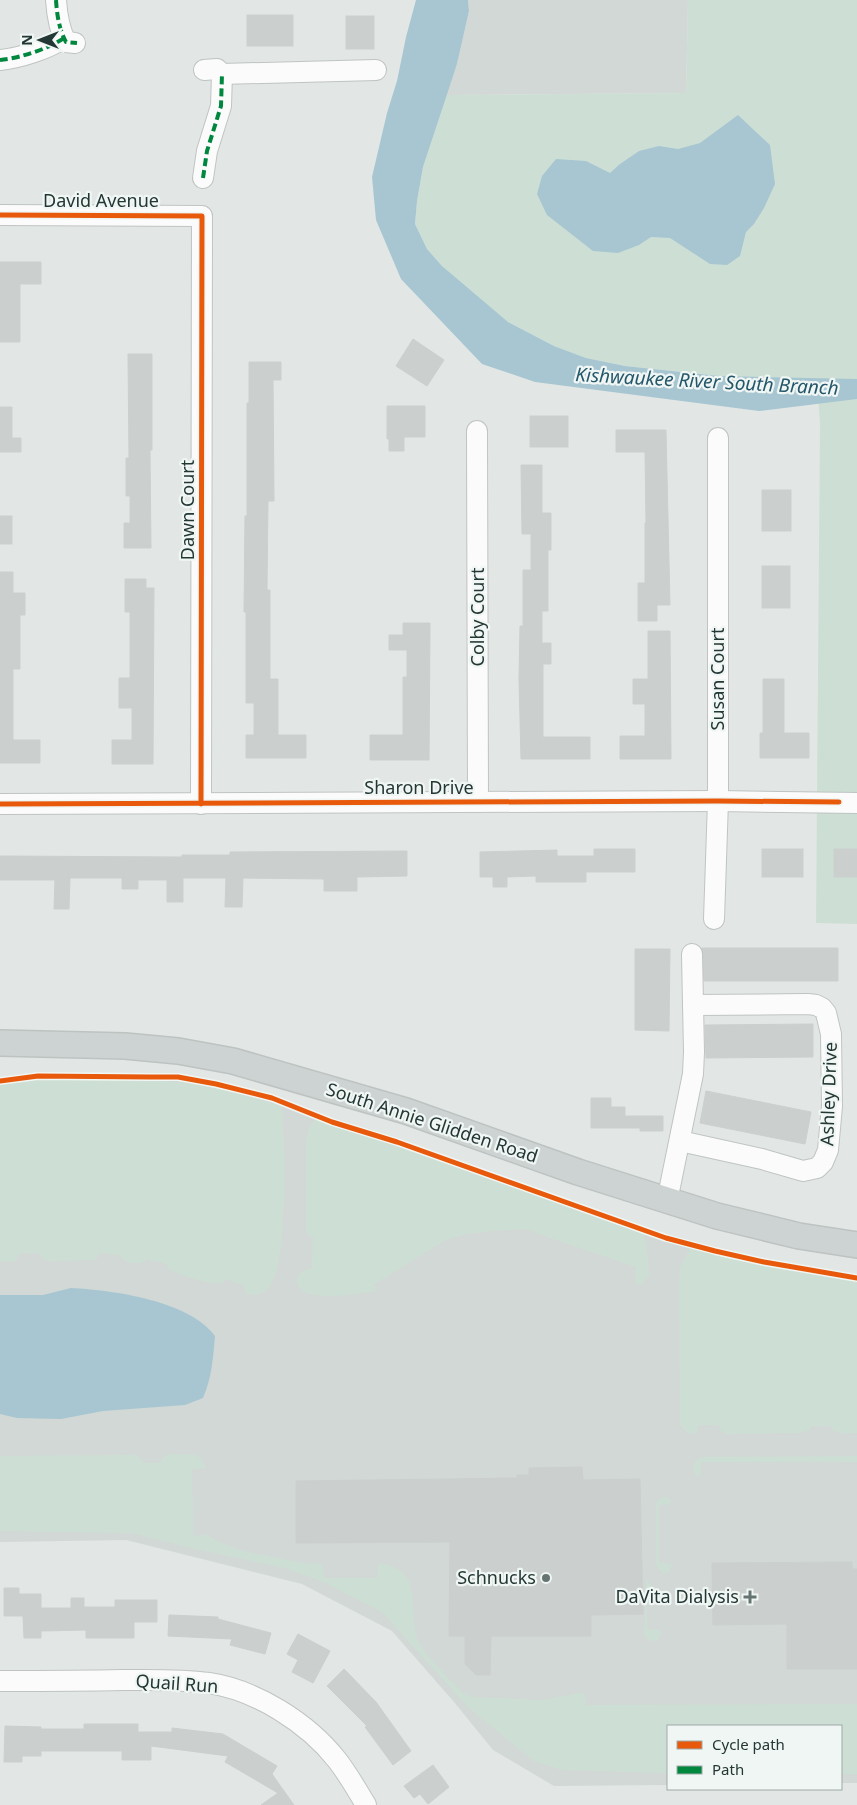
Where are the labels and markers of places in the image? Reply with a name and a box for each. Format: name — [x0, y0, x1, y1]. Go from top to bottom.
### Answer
place label: Schnucks — [457, 1565, 536, 1589]
marker: Schnucks — [540, 1572, 552, 1584]
place label: DaVita Dialysis — [615, 1584, 739, 1608]
marker: DaVita Dialysis — [743, 1590, 757, 1604]

